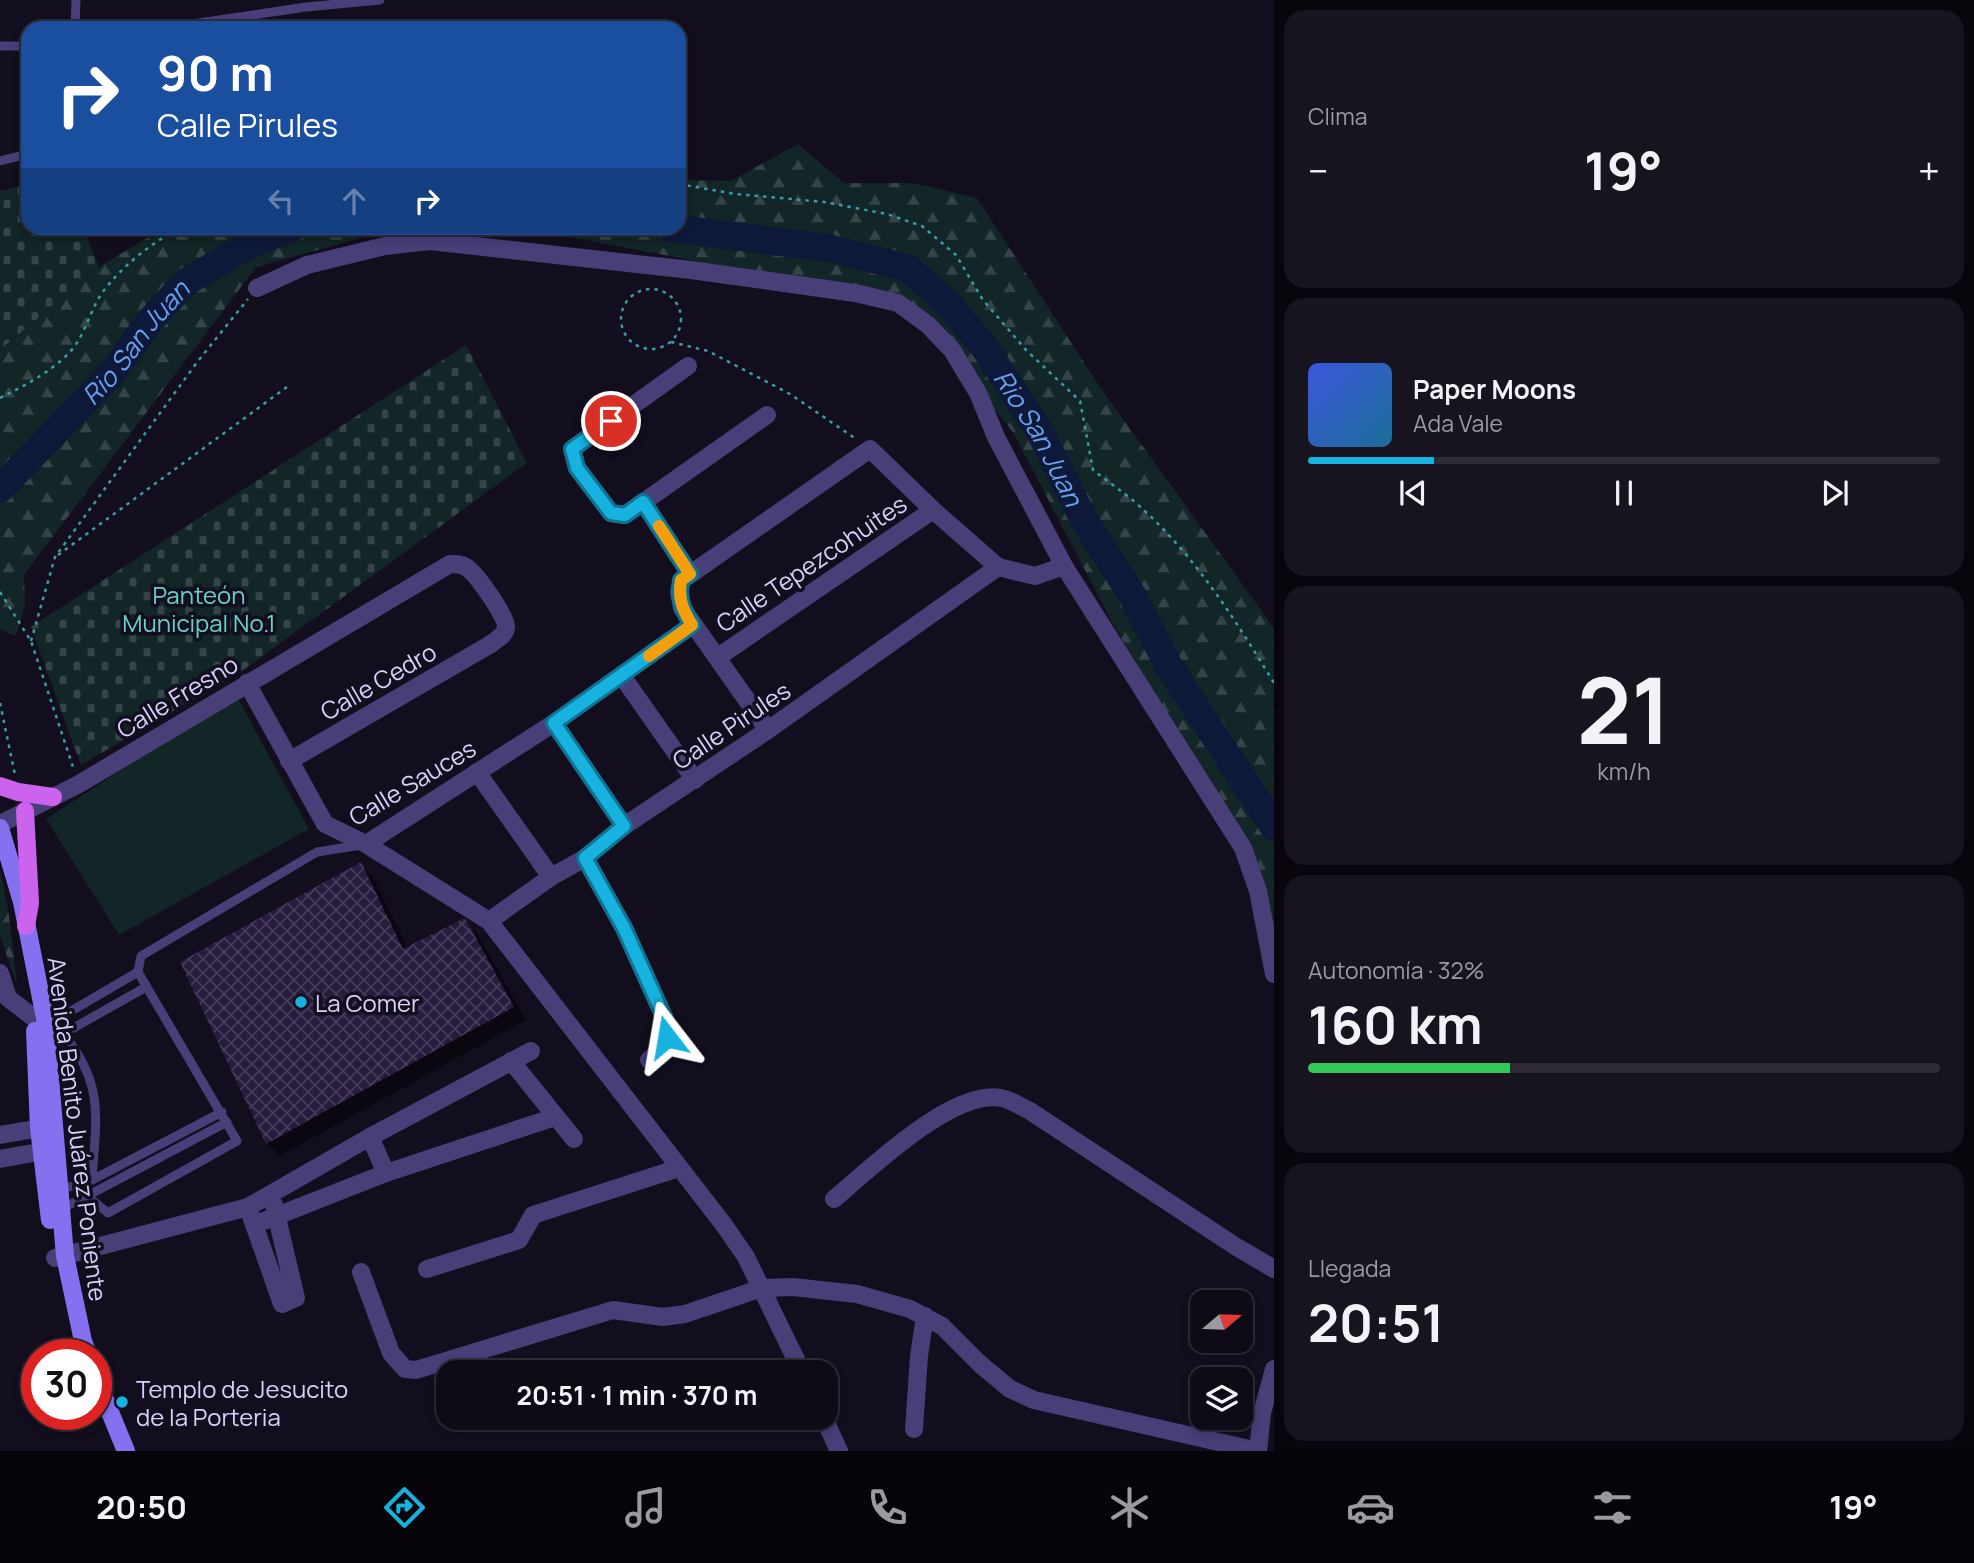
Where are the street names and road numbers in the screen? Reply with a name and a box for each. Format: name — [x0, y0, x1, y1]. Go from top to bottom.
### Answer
street label: Calle Tepezcohuites — [709, 487, 913, 639]
street label: Calle Cedro — [314, 635, 442, 727]
street label: Calle Fresno — [110, 647, 244, 745]
street label: Calle Pirules — [665, 673, 797, 777]
street label: Calle Sauces — [342, 731, 482, 833]
street label: Avenida Benito Juárez Poniente — [41, 955, 115, 1303]

